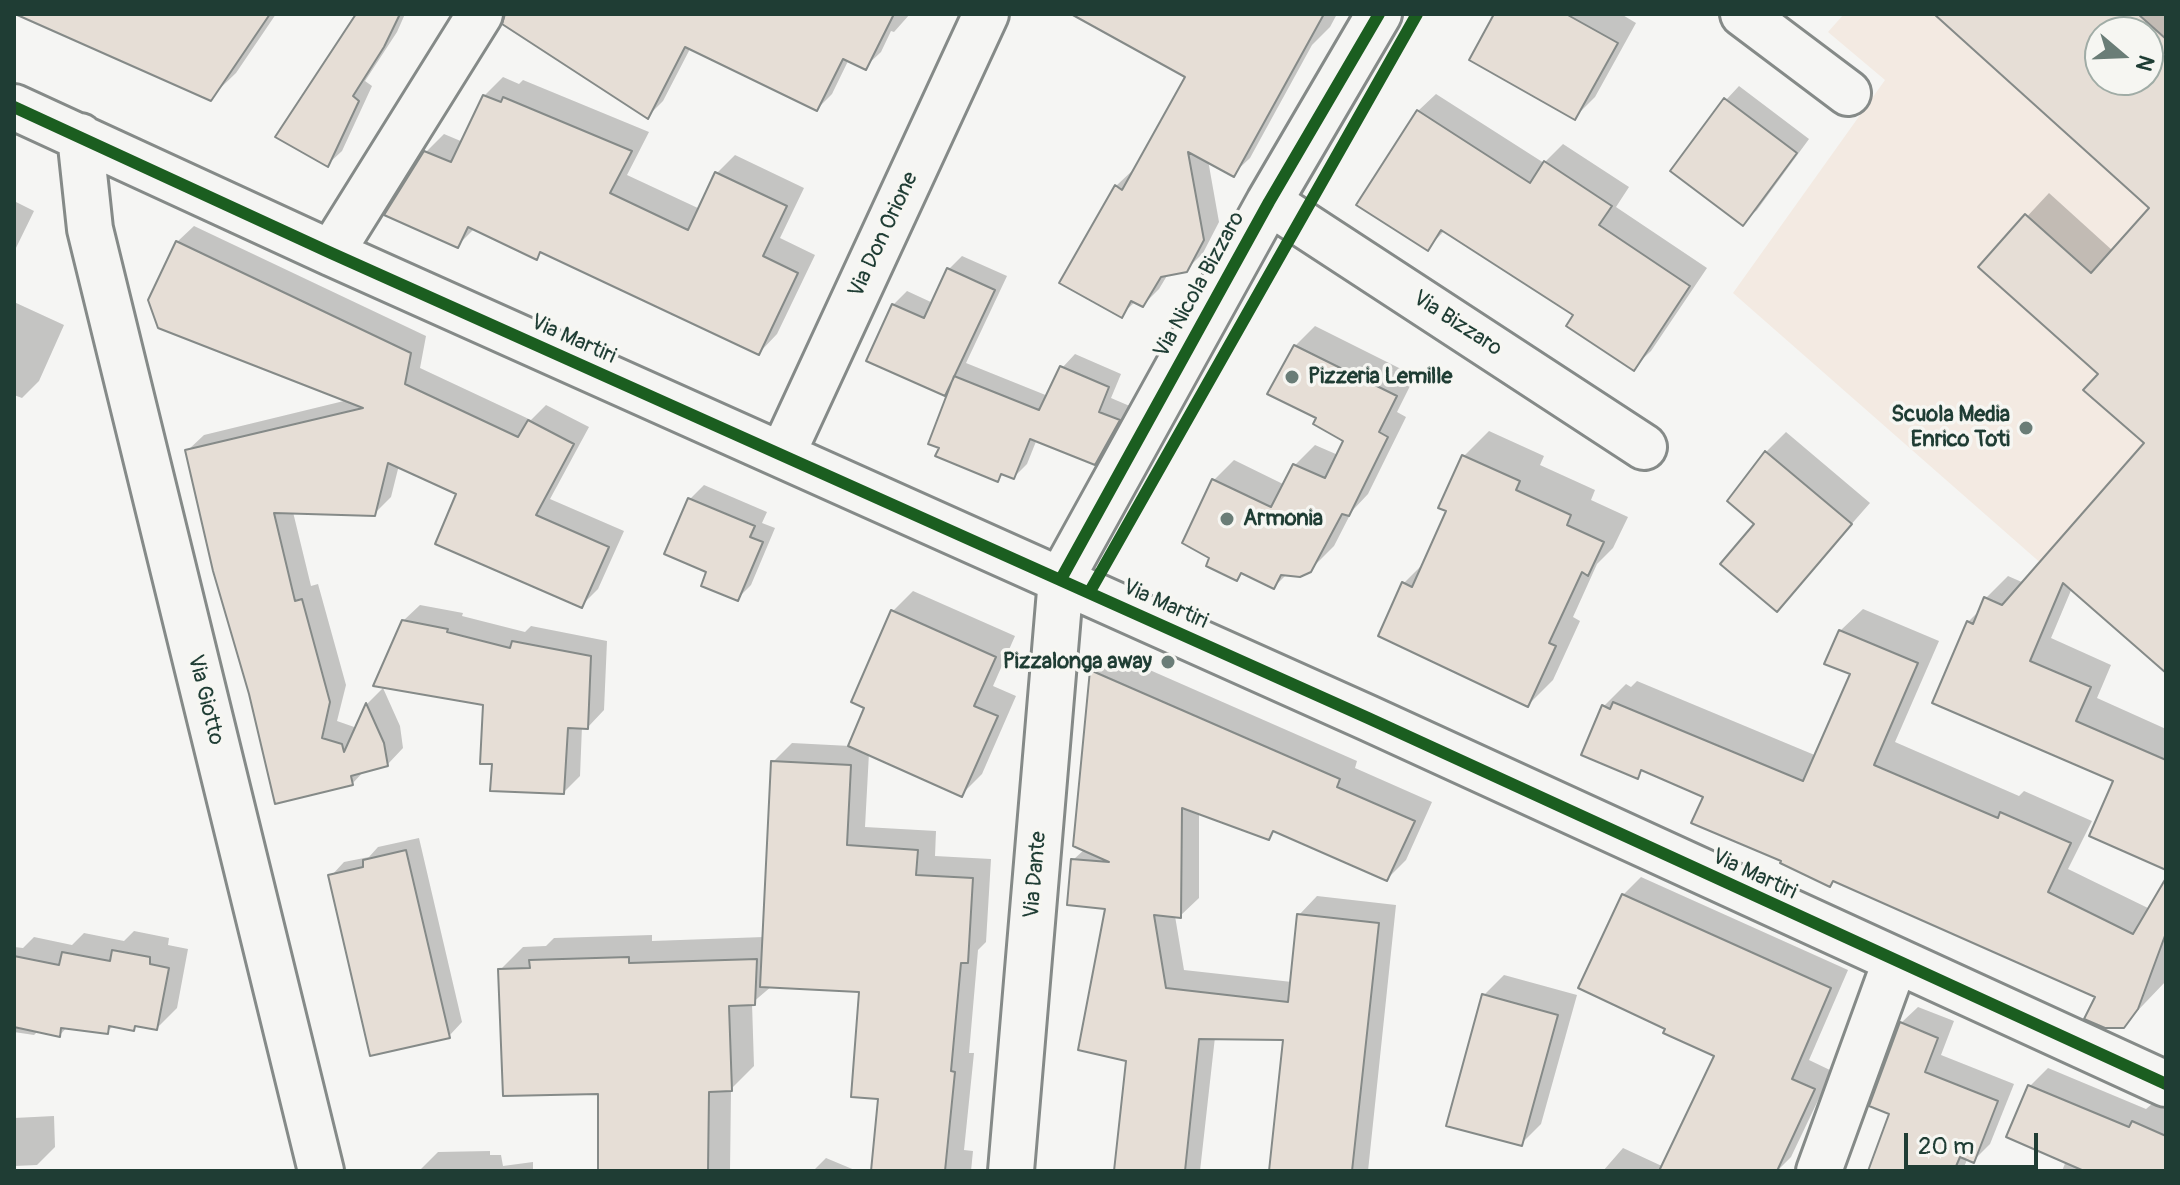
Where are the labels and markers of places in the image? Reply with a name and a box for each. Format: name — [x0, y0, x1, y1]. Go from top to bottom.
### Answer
place label: Pizzeria Lemille — [1308, 364, 1452, 390]
marker: Pizzeria Lemille — [1283, 368, 1301, 386]
place label: Scuola Media Enrico Toti — [1891, 402, 2010, 454]
marker: Scuola Media Enrico Toti — [2017, 419, 2035, 437]
place label: Armonia — [1243, 506, 1323, 532]
marker: Armonia — [1218, 510, 1236, 528]
place label: Pizzalonga away — [1003, 649, 1152, 675]
marker: Pizzalonga away — [1159, 653, 1177, 671]

